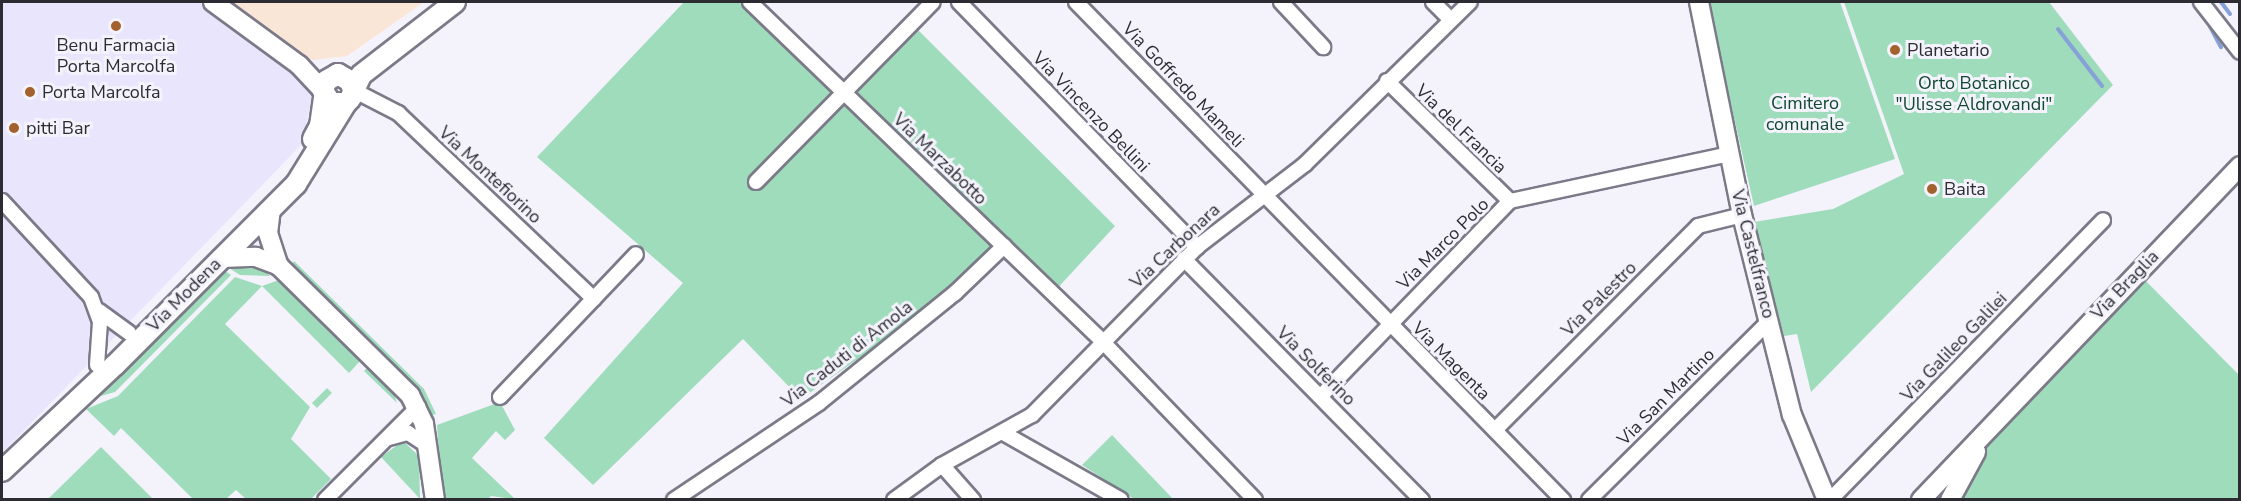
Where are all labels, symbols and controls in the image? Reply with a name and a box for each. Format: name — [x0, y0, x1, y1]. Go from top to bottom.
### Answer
street label: Via Goffredo Mameli — [1118, 18, 1248, 152]
marker: Benu Farmacia Porta Marcolfa — [109, 19, 123, 33]
place label: Benu Farmacia Porta Marcolfa — [56, 35, 176, 78]
place label: Planetario — [1907, 39, 1990, 61]
marker: Planetario — [1888, 43, 1902, 57]
street label: Via Vincenzo Bellini — [1028, 47, 1154, 177]
park label: Orto Botanico "Ulisse Aldrovandi" — [1896, 73, 2052, 116]
street label: Via del Francia — [1411, 80, 1511, 178]
place label: Porta Marcolfa — [42, 81, 160, 103]
marker: Porta Marcolfa — [23, 85, 37, 99]
park label: Cimitero comunale — [1766, 93, 1844, 136]
street label: Via Marzabotto — [888, 109, 992, 209]
place label: pitti Bar — [26, 117, 90, 139]
marker: pitti Bar — [7, 121, 21, 135]
street label: Via Montefiorino — [434, 122, 546, 228]
place label: Baita — [1944, 178, 1986, 200]
marker: Baita — [1925, 182, 1939, 196]
street label: Via Castelfranco — [1727, 187, 1779, 321]
street label: Via Marco Polo — [1393, 194, 1493, 294]
street label: Via Carbonara — [1126, 199, 1224, 293]
street label: Via Braglia — [2087, 246, 2163, 324]
street label: Via Modena — [142, 253, 226, 337]
street label: Via Palestro — [1557, 257, 1641, 341]
street label: Via Galileo Galilei — [1896, 288, 2012, 406]
street label: Via Caduti di Amola — [777, 296, 917, 412]
street label: Via Magenta — [1407, 317, 1495, 405]
street label: Via Solferino — [1272, 322, 1360, 410]
street label: Via San Martino — [1613, 344, 1719, 450]

